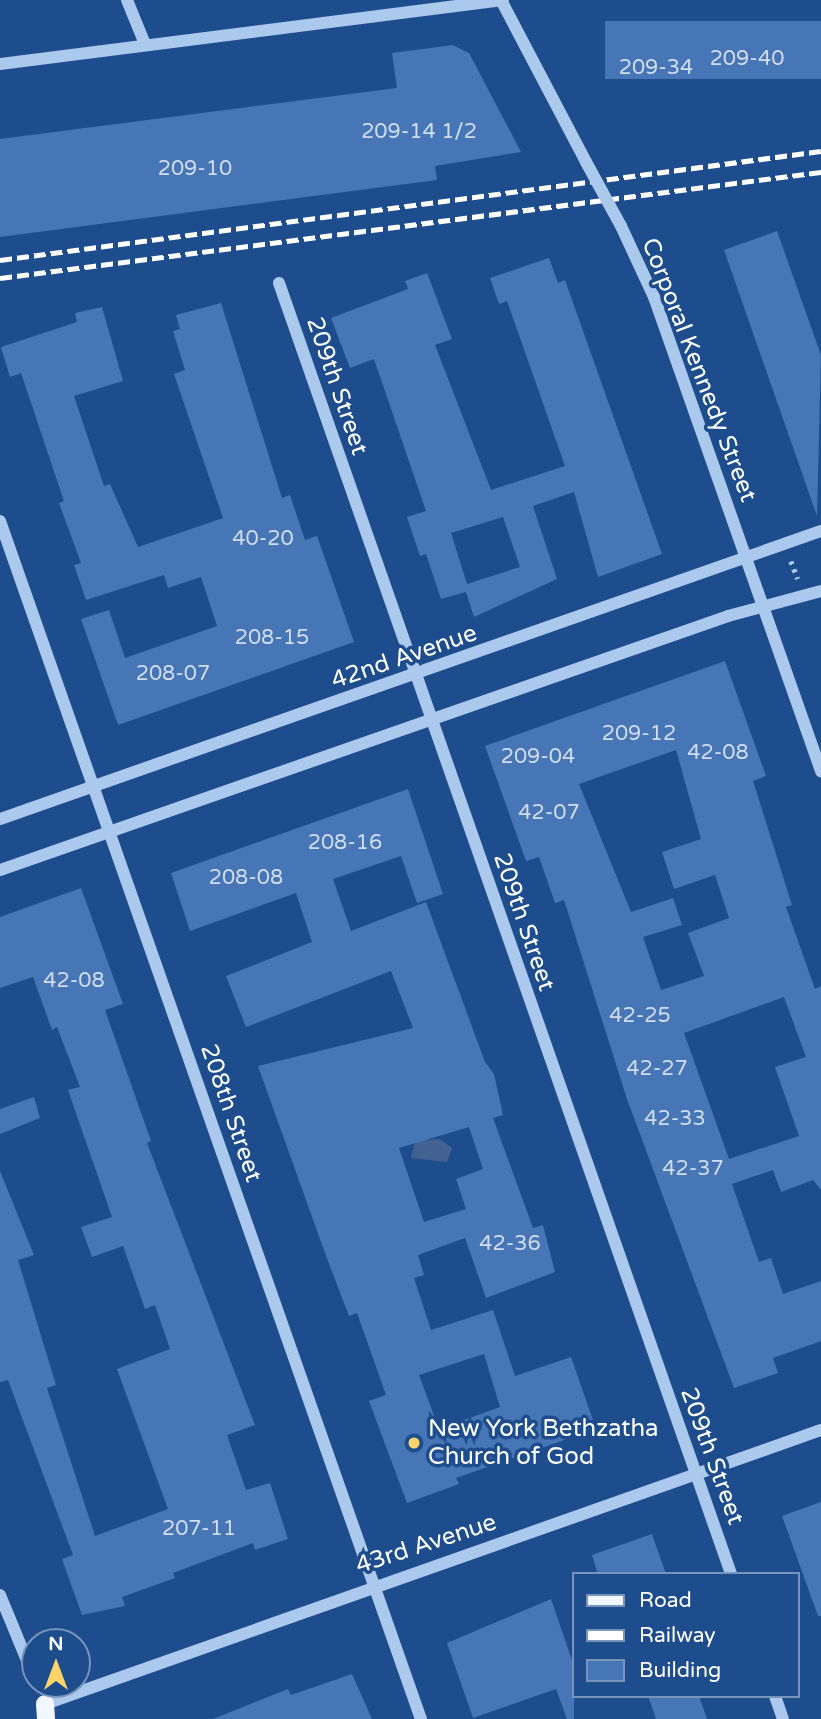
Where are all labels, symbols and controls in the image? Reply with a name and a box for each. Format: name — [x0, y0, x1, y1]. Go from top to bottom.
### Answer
house number: 209-40 — [710, 46, 784, 72]
house number: 209-34 — [619, 55, 693, 81]
house number: 209-14 1/2 — [361, 119, 477, 145]
house number: 209-10 — [158, 156, 232, 182]
street label: Corporal Kennedy Street — [635, 234, 763, 506]
street label: 209th Street — [300, 313, 374, 459]
house number: 40-20 — [232, 526, 294, 552]
street label: 42nd Avenue — [327, 619, 481, 695]
house number: 208-15 — [235, 625, 309, 651]
house number: 208-07 — [136, 661, 210, 687]
house number: 209-12 — [602, 721, 676, 747]
house number: 42-08 — [687, 740, 749, 766]
house number: 209-04 — [501, 744, 575, 770]
house number: 42-07 — [518, 800, 580, 826]
house number: 208-16 — [308, 830, 382, 856]
street label: 209th Street — [487, 849, 561, 995]
house number: 208-08 — [209, 865, 283, 891]
house number: 42-08 — [43, 968, 105, 994]
house number: 42-25 — [609, 1003, 671, 1029]
street label: 208th Street — [194, 1040, 268, 1186]
house number: 42-27 — [626, 1056, 688, 1082]
house number: 42-33 — [644, 1106, 706, 1132]
house number: 42-37 — [662, 1156, 724, 1182]
house number: 42-36 — [479, 1231, 541, 1257]
street label: 209th Street — [674, 1383, 750, 1529]
place label: New York Bethzatha Church of God — [428, 1415, 659, 1471]
marker: New York Bethzatha Church of God — [406, 1435, 422, 1451]
street label: 43rd Avenue — [352, 1508, 500, 1580]
house number: 207-11 — [162, 1516, 236, 1542]
legend — [572, 1572, 800, 1698]
text: Road — [639, 1588, 692, 1613]
text: Railway — [639, 1623, 716, 1648]
north arrow — [21, 1628, 91, 1698]
text: N — [48, 1633, 64, 1655]
text: Building — [639, 1658, 721, 1683]

